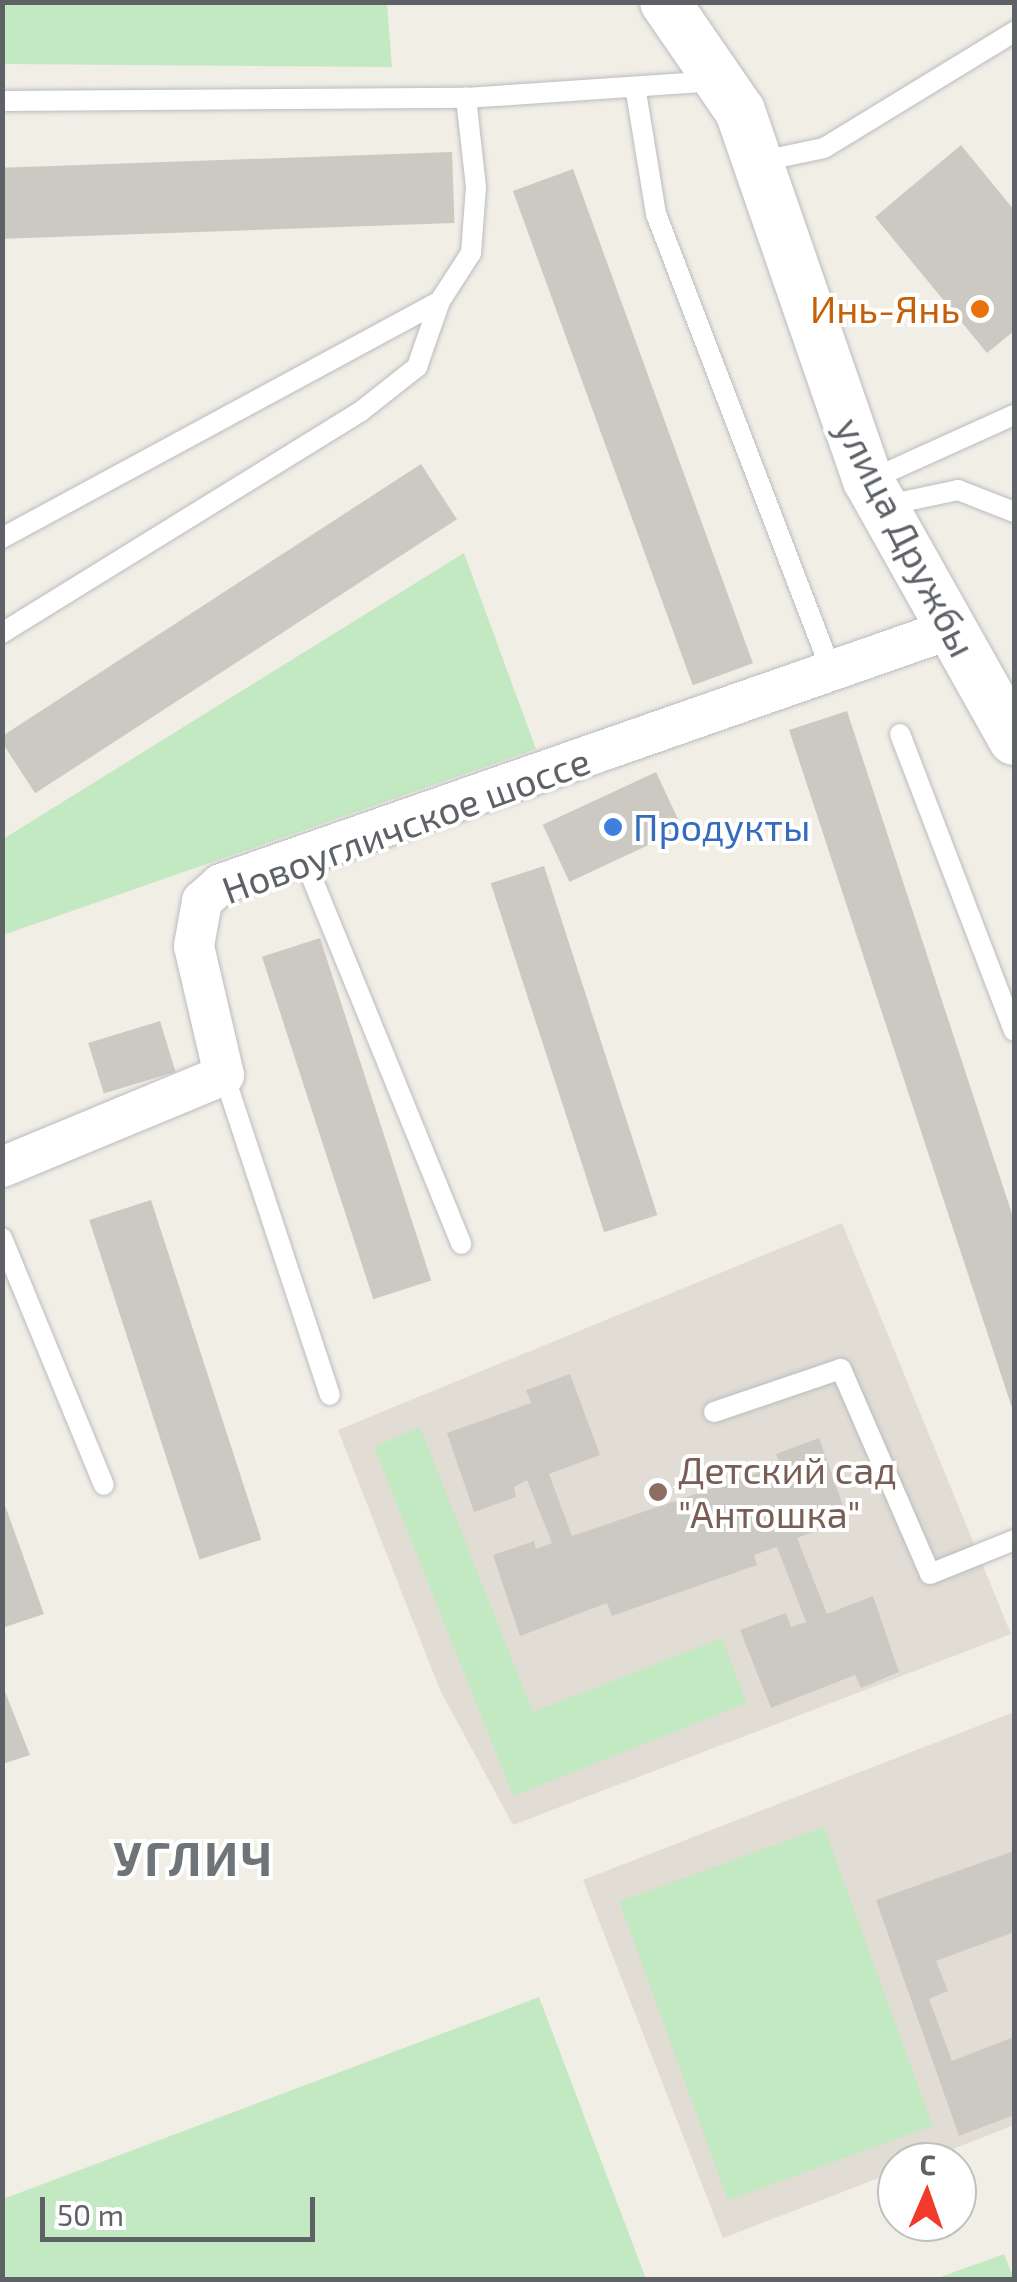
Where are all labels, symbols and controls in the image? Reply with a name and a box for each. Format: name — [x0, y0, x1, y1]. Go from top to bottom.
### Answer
place label: Инь-Янь — [810, 286, 960, 332]
marker: Инь-Янь — [969, 298, 991, 320]
street label: улица Дружбы — [826, 410, 986, 664]
street label: Новоугличское шоссе — [216, 737, 596, 913]
place label: Продукты — [633, 804, 810, 850]
marker: Продукты — [602, 816, 624, 838]
place label: Детский сад "Антошка" — [678, 1447, 897, 1536]
marker: Детский сад "Антошка" — [647, 1481, 669, 1503]
district label: УГЛИЧ — [113, 1829, 275, 1887]
north arrow — [877, 2142, 977, 2242]
text: С — [919, 2147, 937, 2181]
scale bar — [45, 2177, 320, 2239]
text: 50 m — [57, 2196, 124, 2232]

